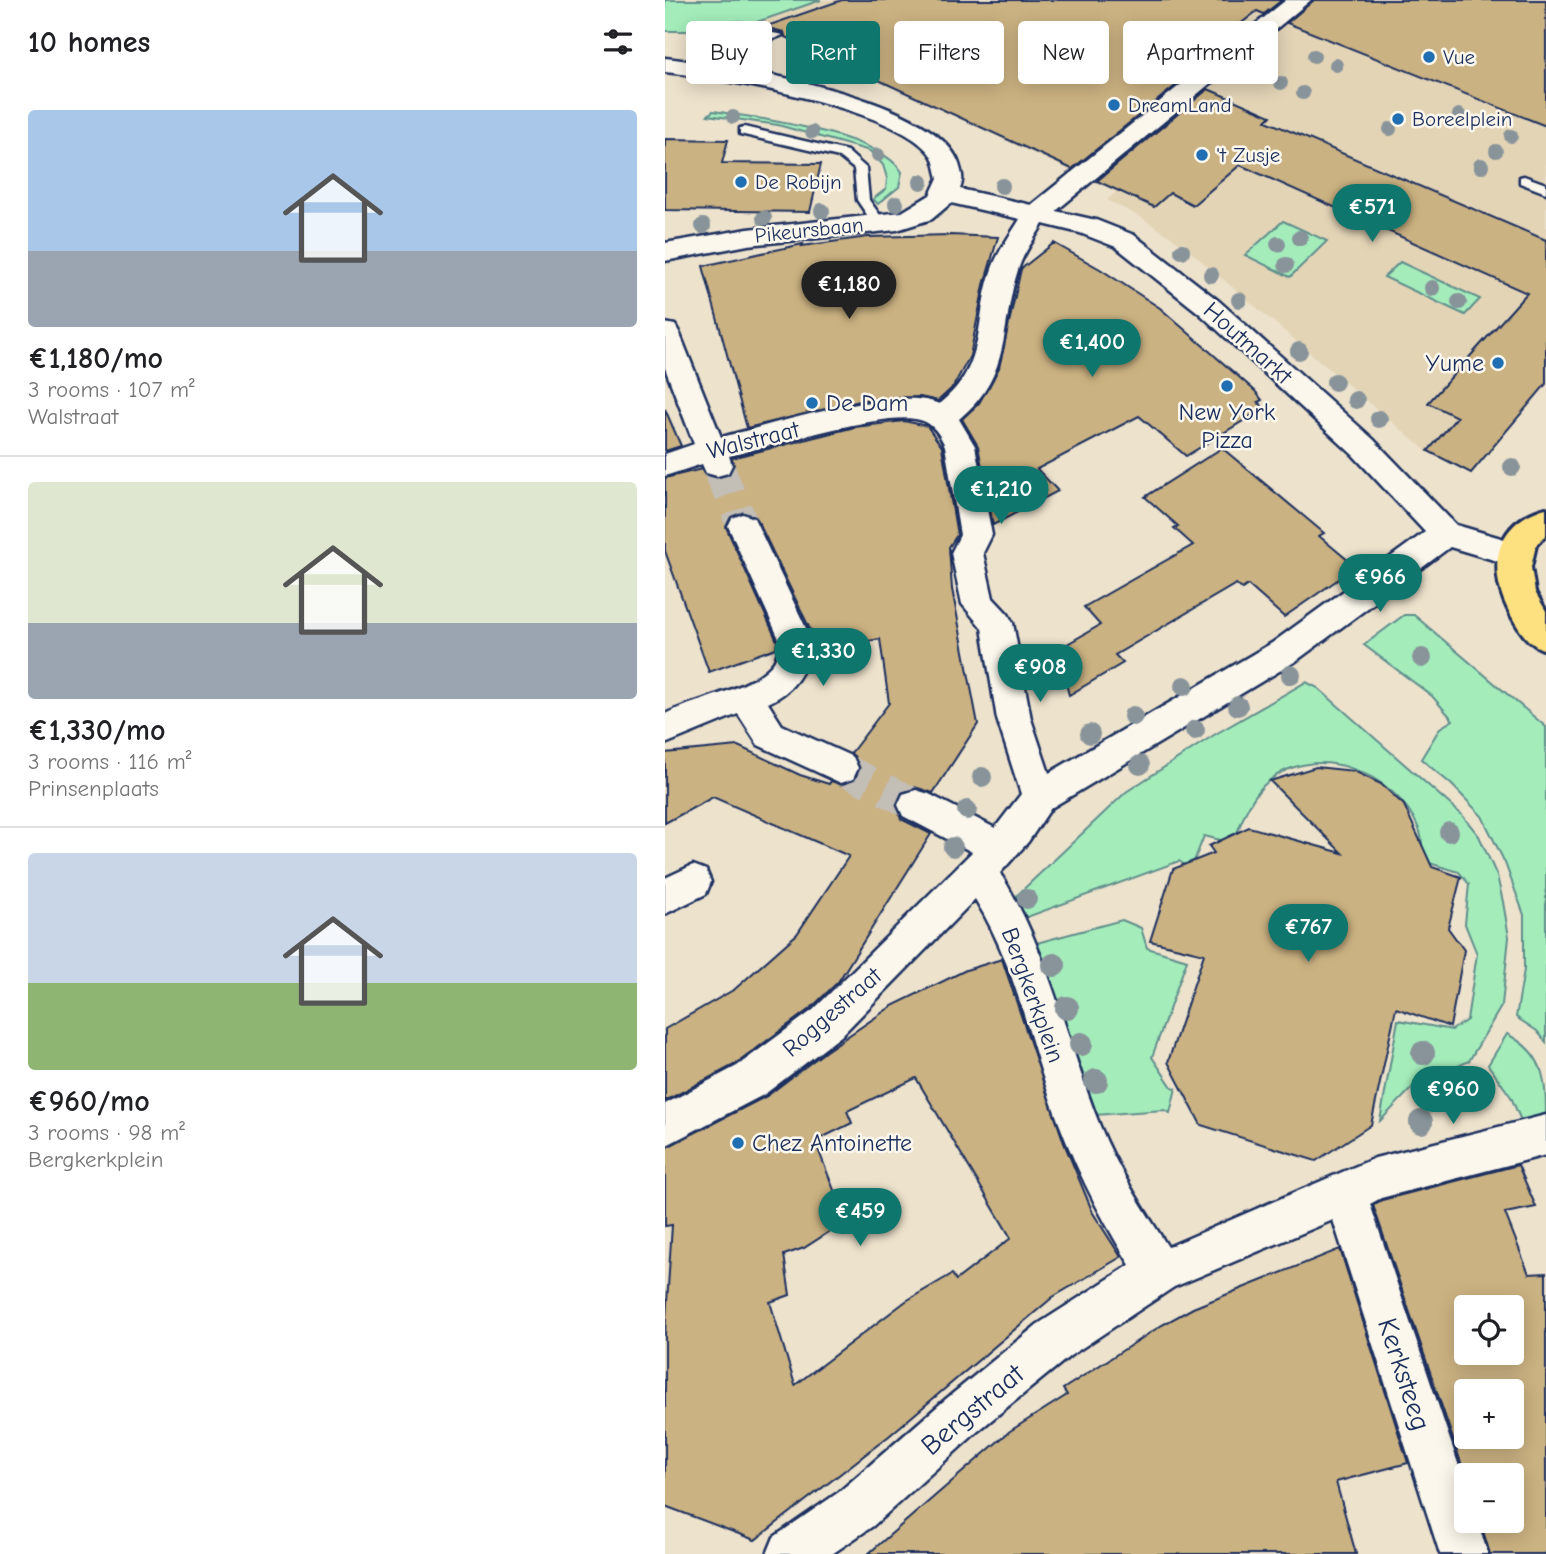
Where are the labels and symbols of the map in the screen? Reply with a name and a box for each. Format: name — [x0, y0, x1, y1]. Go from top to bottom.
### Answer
place label: Vue — [1443, 45, 1475, 69]
marker: Vue — [1421, 49, 1437, 65]
place label: DreamLand — [1128, 93, 1232, 117]
marker: DreamLand — [1106, 97, 1122, 113]
place label: Boreelplein — [1412, 107, 1512, 131]
marker: Boreelplein — [1390, 111, 1406, 127]
place label: 't Zusje — [1216, 143, 1280, 167]
marker: 't Zusje — [1194, 147, 1210, 163]
place label: De Robijn — [755, 170, 842, 194]
marker: De Robijn — [733, 174, 749, 190]
pin: €571 — [1331, 184, 1413, 244]
street label: Pikeursbaan — [753, 212, 865, 248]
pin: €1,180 — [792, 262, 906, 321]
street label: Houtmarkt — [1198, 296, 1299, 391]
pin: €1,400 — [1035, 320, 1149, 379]
place label: Yume — [1426, 349, 1484, 377]
marker: Yume — [1490, 355, 1506, 371]
marker: New York Pizza — [1219, 378, 1235, 394]
place label: De Dam — [826, 389, 908, 417]
marker: De Dam — [804, 395, 820, 411]
place label: New York Pizza — [1179, 398, 1276, 454]
street label: Walstraat — [704, 415, 803, 465]
pin: €1,210 — [944, 466, 1058, 526]
pin: €966 — [1339, 554, 1421, 614]
pin: €1,330 — [766, 628, 880, 688]
pin: €908 — [999, 644, 1081, 704]
pin: €767 — [1267, 904, 1349, 964]
street label: Bergkerkplein — [996, 924, 1070, 1066]
street label: Roggestraat — [777, 961, 888, 1062]
pin: €960 — [1412, 1066, 1494, 1126]
place label: Chez Antoinette — [752, 1129, 912, 1157]
marker: Chez Antoinette — [730, 1135, 746, 1151]
pin: €459 — [819, 1188, 901, 1248]
street label: Kerksteeg — [1371, 1314, 1437, 1434]
street label: Bergstraat — [915, 1357, 1031, 1462]

